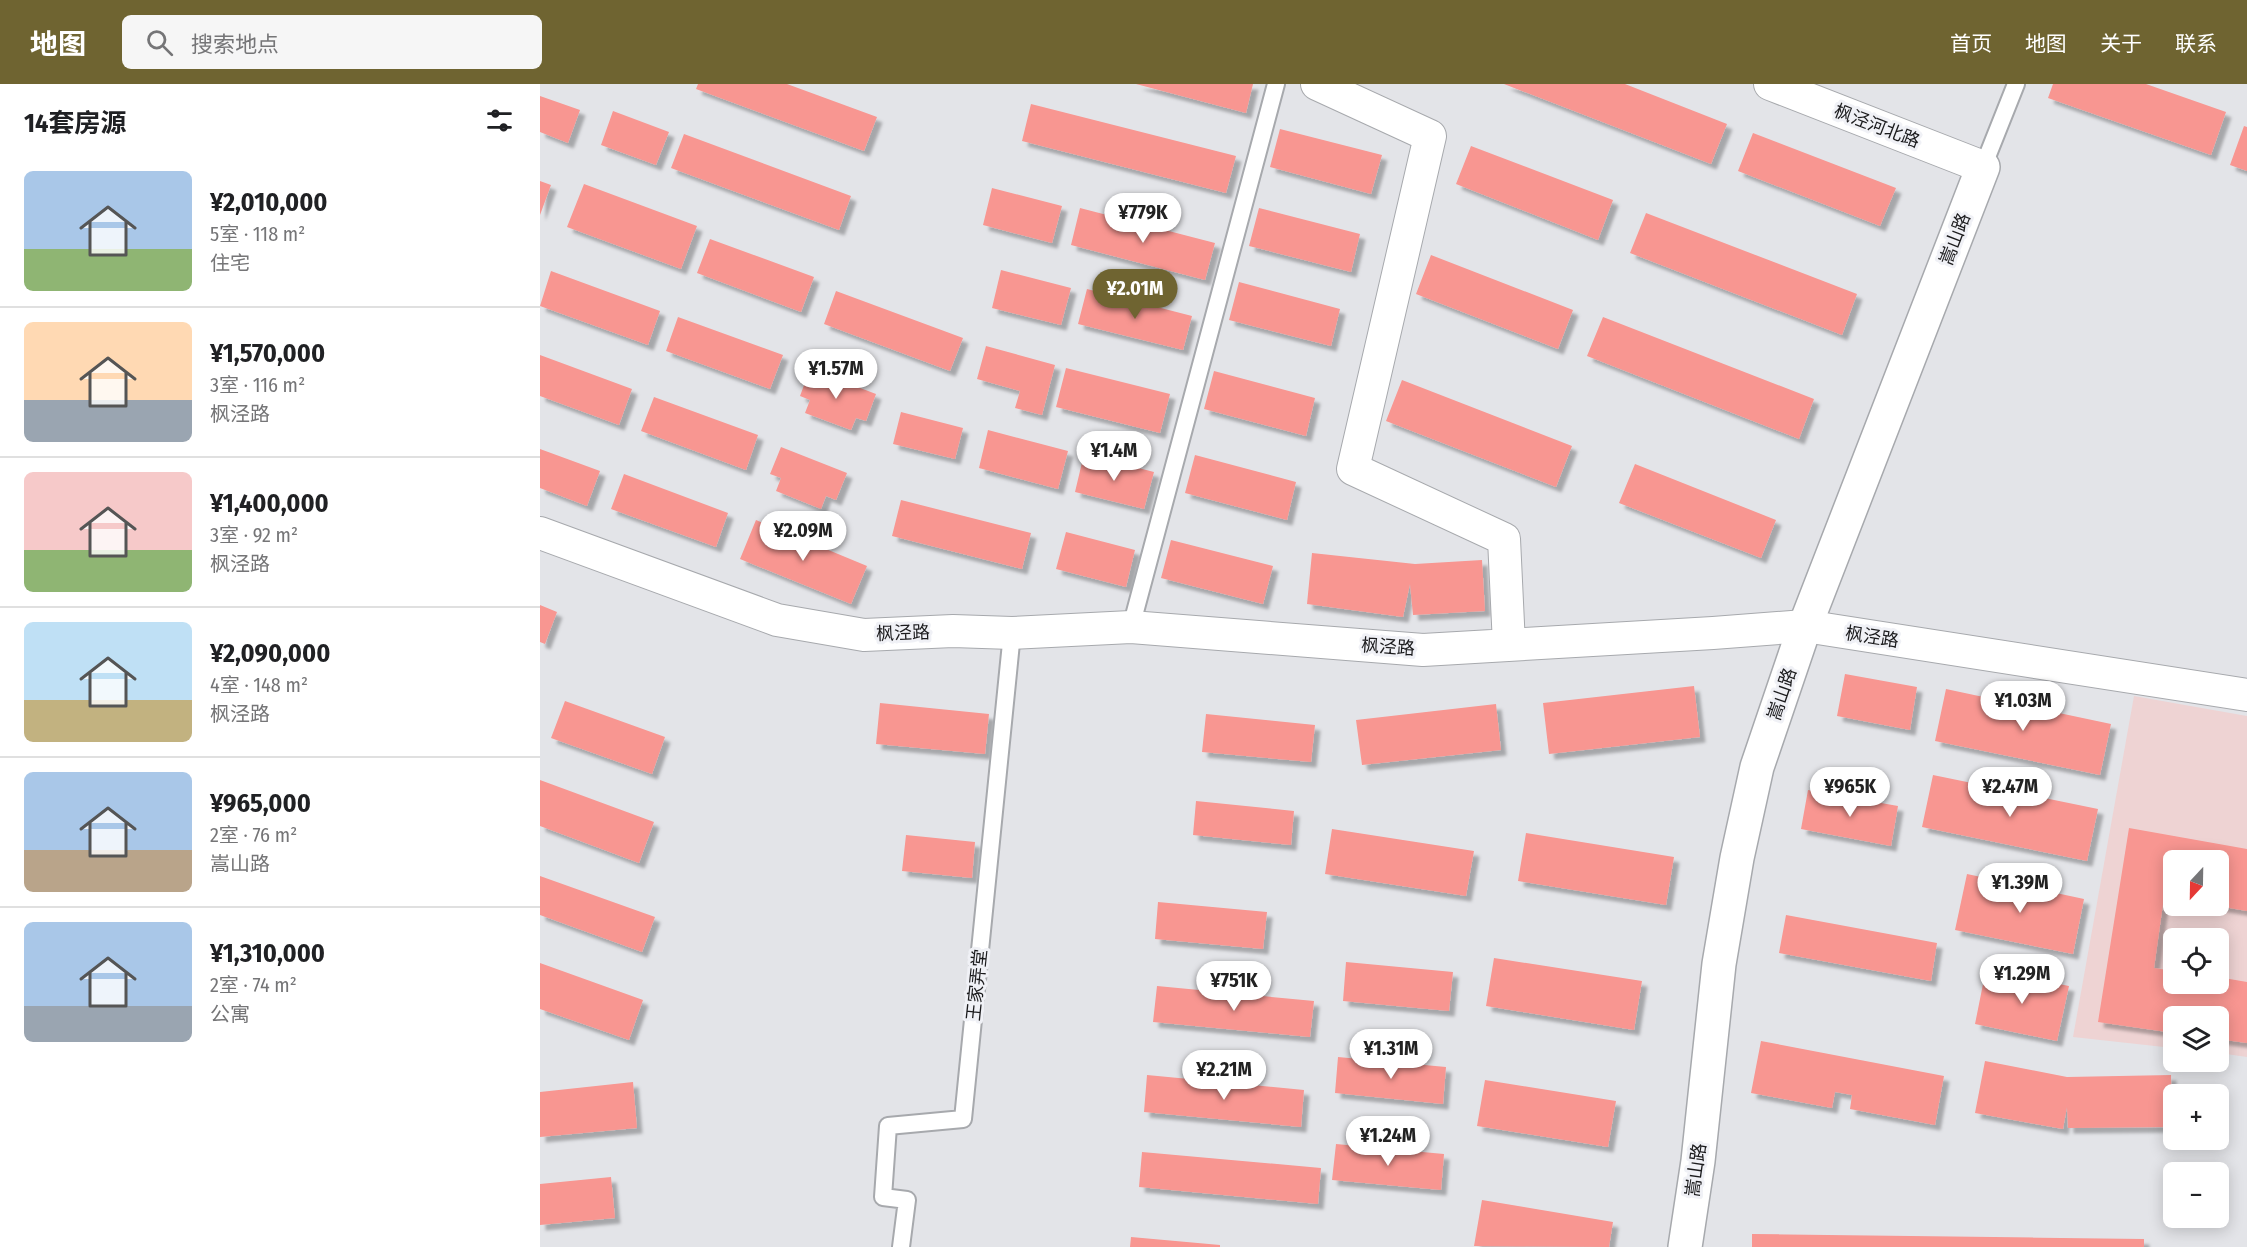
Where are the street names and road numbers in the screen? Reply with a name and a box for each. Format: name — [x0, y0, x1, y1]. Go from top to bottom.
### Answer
street label: 枫泾河北路 — [1831, 100, 1923, 152]
street label: 嵩山路 — [1935, 210, 1975, 268]
street label: 枫泾路 — [876, 621, 930, 645]
street label: 枫泾路 — [1844, 622, 1900, 652]
street label: 枫泾路 — [1360, 634, 1416, 660]
street label: 嵩山路 — [1763, 665, 1801, 723]
street label: 王家弄堂 — [962, 948, 992, 1022]
street label: 嵩山路 — [1681, 1142, 1711, 1198]

